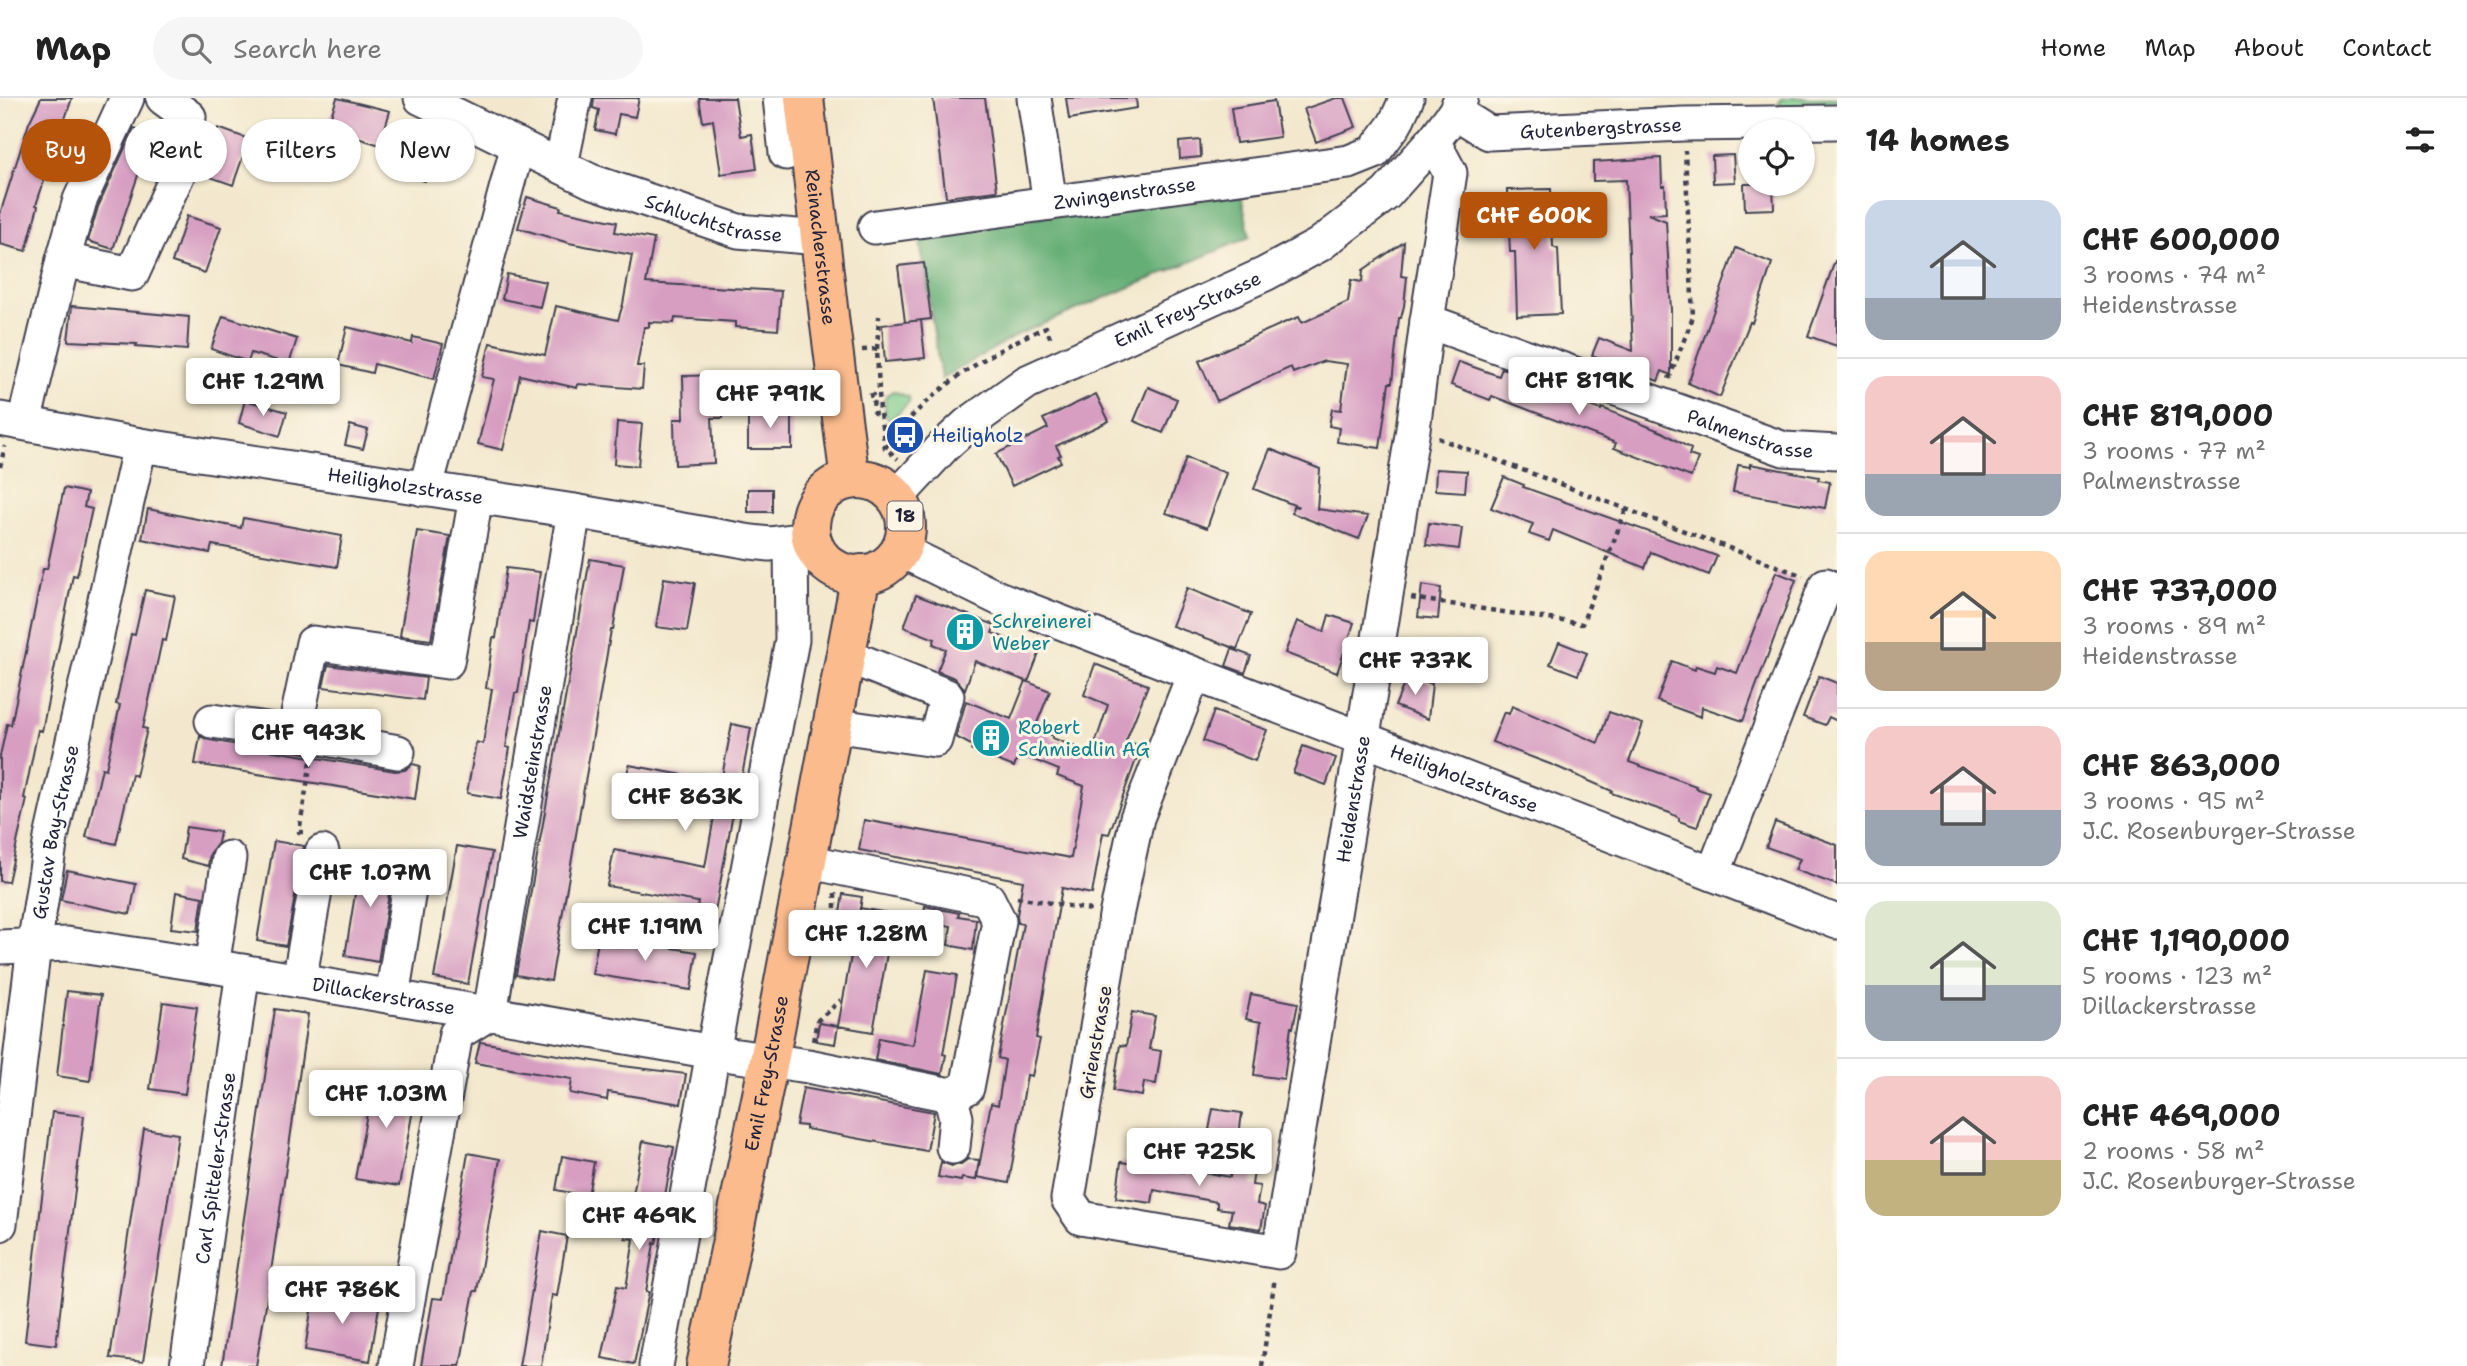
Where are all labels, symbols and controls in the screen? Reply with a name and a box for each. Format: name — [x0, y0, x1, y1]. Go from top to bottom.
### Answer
search box — [153, 17, 643, 80]
text: Map — [35, 26, 111, 71]
icon: search — [177, 29, 215, 67]
text: Search here — [233, 31, 382, 66]
text: Home — [2040, 32, 2106, 64]
text: Map — [2144, 32, 2196, 64]
text: About — [2234, 32, 2304, 64]
text: Contact — [2342, 32, 2432, 64]
street label: Gutenbergstrasse — [1519, 112, 1682, 145]
chip: Buy — [21, 119, 111, 182]
chip: Rent — [125, 119, 227, 182]
chip: Filters — [241, 119, 361, 182]
chip: New — [375, 119, 475, 182]
map controls — [1738, 119, 1815, 196]
button: locate — [1738, 119, 1815, 196]
text: 14 homes — [1865, 120, 2010, 161]
icon: filters — [2401, 121, 2439, 159]
street label: Reinacherstrasse — [799, 168, 842, 326]
street label: Zwingenstrasse — [1052, 171, 1197, 215]
street label: Schluchtstrasse — [642, 188, 783, 248]
pin: CHF 600K — [1462, 192, 1606, 252]
text: CHF 600K — [1476, 200, 1592, 230]
text: CHF 600,000 — [2082, 219, 2281, 260]
icon: home — [1921, 228, 2005, 312]
text: 3 rooms · 74 m² — [2082, 260, 2266, 290]
street label: Emil Frey-Strasse — [1110, 266, 1265, 354]
text: Heidenstrasse — [2082, 290, 2238, 320]
pin: CHF 1.29M — [183, 358, 343, 418]
pin: CHF 819K — [1507, 358, 1651, 417]
text: CHF 819K — [1524, 365, 1634, 395]
text: CHF 1.29M — [202, 366, 324, 396]
pin: CHF 791K — [698, 370, 842, 430]
text: CHF 791K — [715, 378, 825, 408]
text: CHF 819,000 — [2082, 395, 2274, 436]
street label: Palmenstrasse — [1684, 403, 1814, 464]
icon: home — [1921, 404, 2005, 488]
bus stop icon: Heiligholz — [884, 414, 926, 456]
place label: Heiligholz — [932, 423, 1024, 448]
text: 3 rooms · 77 m² — [2082, 436, 2266, 466]
street label: Heiligholzstrasse — [326, 462, 485, 510]
text: Palmenstrasse — [2082, 466, 2241, 496]
road number: 18 — [888, 502, 922, 530]
text: CHF 737,000 — [2082, 570, 2278, 611]
icon: home — [1921, 579, 2005, 663]
place label: Schreinerei Weber — [992, 609, 1092, 656]
building icon: Schreinerei Weber — [944, 611, 986, 653]
text: 3 rooms · 89 m² — [2082, 611, 2266, 641]
pin: CHF 737K — [1343, 638, 1487, 697]
text: Heidenstrasse — [2082, 641, 2238, 671]
text: CHF 737K — [1358, 645, 1472, 675]
street label: Waidsteinstrasse — [507, 683, 558, 841]
pin: CHF 943K — [236, 710, 380, 769]
place label: Robert Schmiedlin AG — [1018, 715, 1150, 762]
text: CHF 943K — [251, 717, 365, 747]
building icon: Robert Schmiedlin AG — [970, 717, 1012, 759]
street label: Heidenstrasse — [1331, 733, 1376, 865]
street label: Heiligholzstrasse — [1386, 739, 1542, 819]
street label: Gustav Bay-Strasse — [26, 742, 85, 921]
text: CHF 863,000 — [2082, 745, 2281, 786]
icon: home — [1921, 754, 2005, 838]
pin: CHF 863K — [613, 774, 757, 833]
text: CHF 863K — [628, 781, 742, 811]
text: 3 rooms · 95 m² — [2082, 786, 2265, 816]
text: J.C. Rosenburger-Strasse — [2082, 816, 2356, 846]
pin: CHF 1.07M — [290, 850, 450, 909]
text: CHF 1.07M — [309, 857, 431, 887]
pin: CHF 1.19M — [565, 904, 725, 963]
pin: CHF 1.28M — [786, 910, 946, 970]
text: CHF 1.19M — [587, 911, 703, 941]
text: CHF 1.28M — [804, 918, 928, 948]
text: CHF 1,190,000 — [2082, 920, 2290, 961]
icon: home — [1921, 929, 2005, 1013]
text: 5 rooms · 123 m² — [2082, 961, 2272, 991]
street label: Dillackerstrasse — [310, 971, 457, 1020]
street label: Grienstrasse — [1073, 983, 1118, 1101]
text: Dillackerstrasse — [2082, 991, 2257, 1021]
street label: Emil Frey-Strasse — [739, 993, 794, 1153]
street label: Carl Spitteler-Strasse — [190, 1070, 242, 1266]
pin: CHF 1.03M — [306, 1070, 466, 1130]
text: CHF 1.03M — [325, 1078, 447, 1108]
text: CHF 469,000 — [2082, 1095, 2281, 1136]
icon: home — [1921, 1104, 2005, 1188]
pin: CHF 725K — [1127, 1128, 1271, 1188]
text: CHF 725K — [1143, 1136, 1255, 1166]
text: 2 rooms · 58 m² — [2082, 1136, 2265, 1166]
text: J.C. Rosenburger-Strasse — [2082, 1166, 2356, 1196]
pin: CHF 469K — [567, 1192, 711, 1252]
text: CHF 469K — [582, 1200, 696, 1230]
pin: CHF 786K — [270, 1266, 414, 1326]
text: CHF 786K — [284, 1274, 400, 1304]

